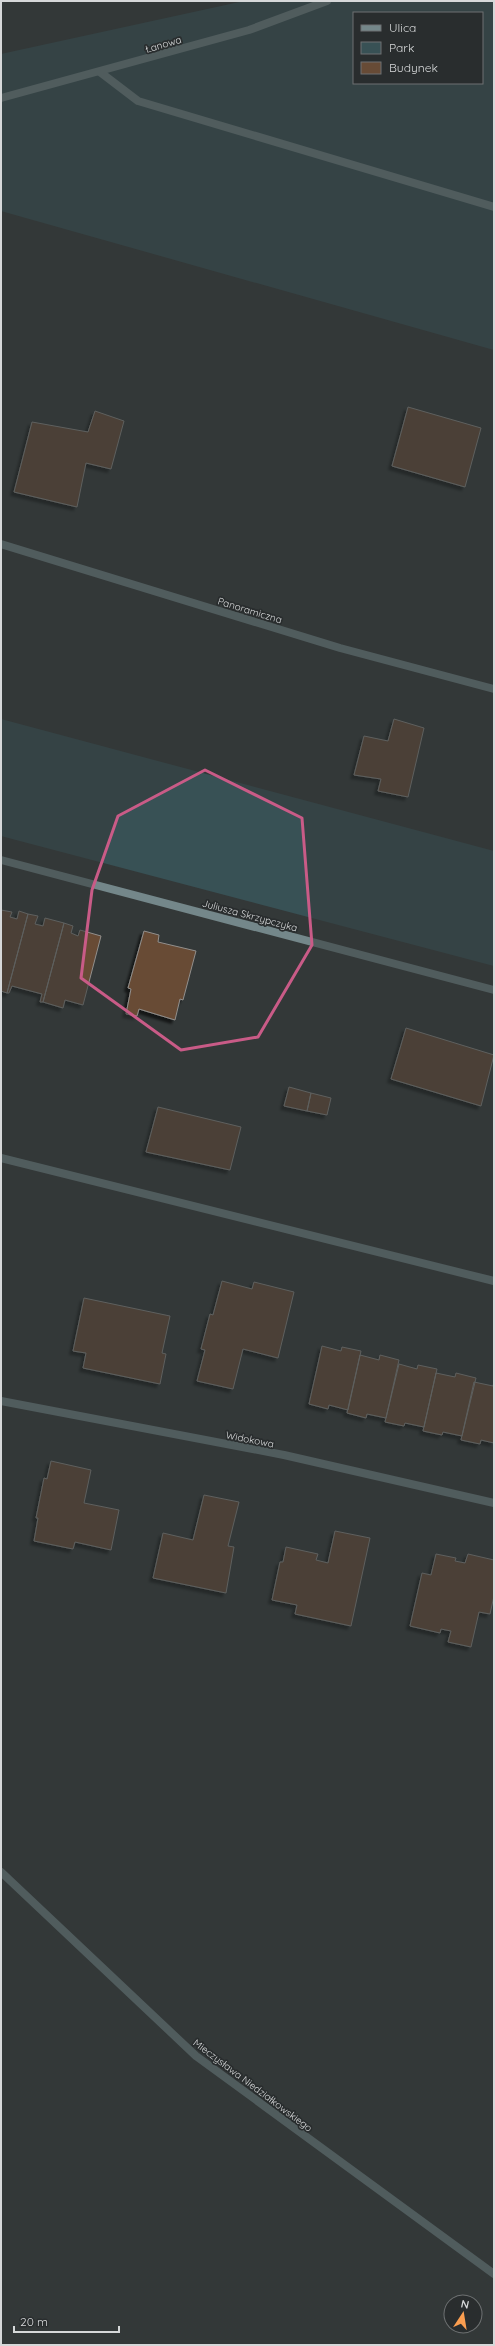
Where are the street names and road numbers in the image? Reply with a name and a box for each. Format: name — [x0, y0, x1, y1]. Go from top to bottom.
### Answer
street label: Łanowa — [143, 33, 183, 56]
street label: Panoramiczna — [216, 595, 284, 626]
street label: Juliusza Skrzypczyka — [201, 896, 299, 934]
street label: Widokowa — [225, 1428, 275, 1451]
street label: Mieczysława Niedziałkowskiego — [191, 2036, 315, 2134]

